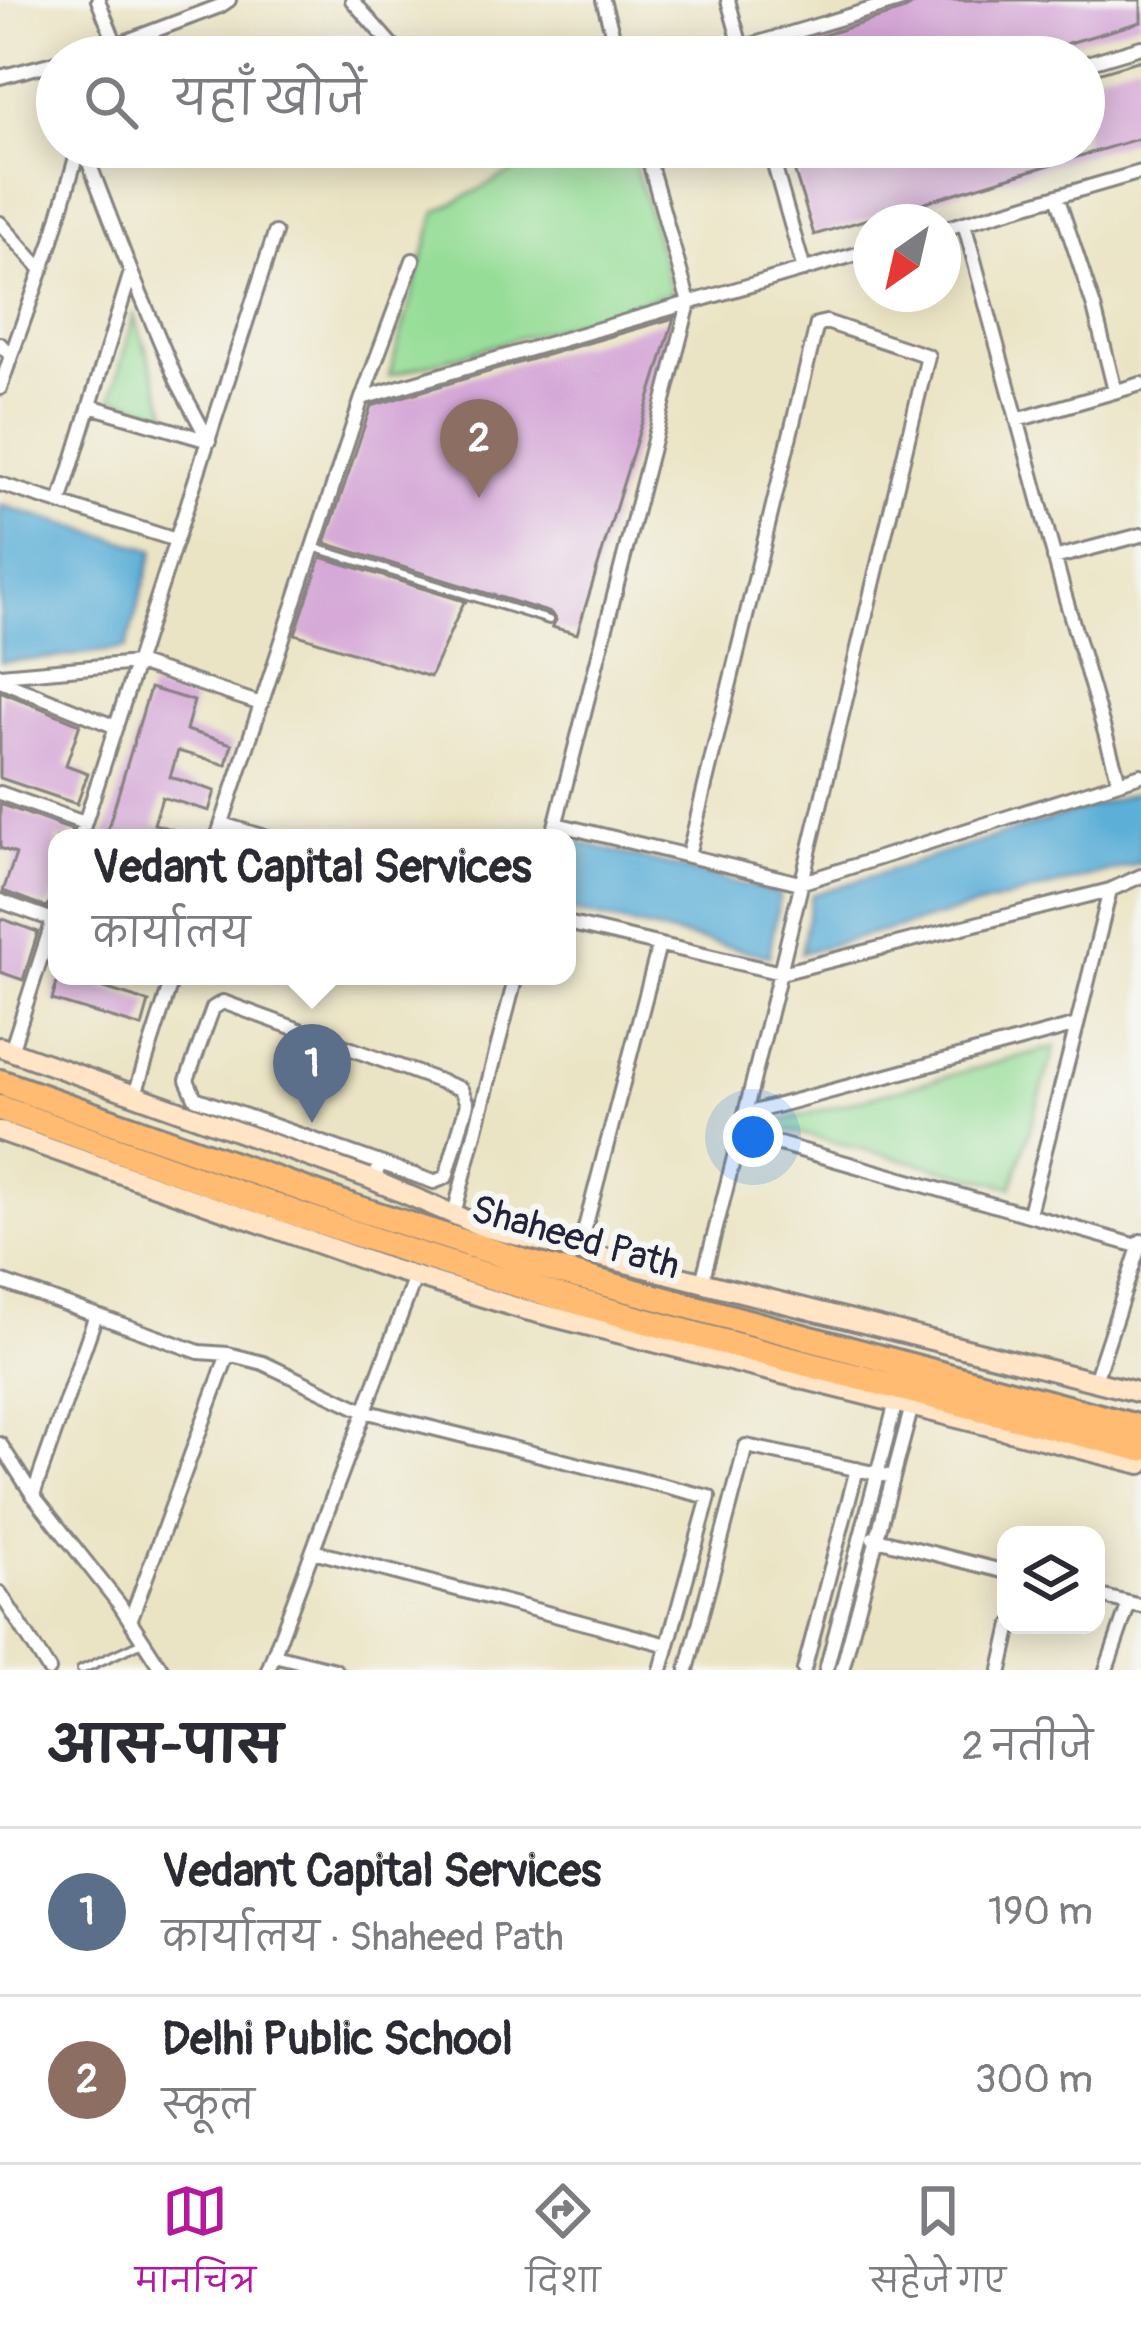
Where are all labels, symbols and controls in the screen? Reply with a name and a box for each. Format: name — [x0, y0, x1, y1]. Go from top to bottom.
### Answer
search box — [36, 36, 1105, 168]
icon: search — [78, 69, 144, 135]
text: यहाँ खोजें — [174, 72, 366, 128]
north arrow — [853, 204, 961, 312]
pin: 2 — [440, 399, 518, 498]
popup — [48, 829, 576, 985]
text: Vedant Capital Services — [92, 840, 532, 896]
text: कार्यालय — [92, 909, 250, 958]
pin: 1 — [273, 1024, 351, 1123]
your location — [723, 1107, 783, 1167]
street label: Shaheed Path — [466, 1184, 685, 1291]
map controls — [997, 1526, 1105, 1634]
button: layers — [997, 1526, 1105, 1634]
text: आस-पास — [48, 1714, 282, 1778]
text: 2 नतीजे — [962, 1722, 1093, 1771]
text: Vedant Capital Services — [162, 1844, 601, 1900]
text: 1 — [79, 1887, 95, 1936]
text: 190 m — [988, 1887, 1093, 1936]
text: कार्यालय · Shaheed Path — [162, 1913, 564, 1962]
text: Delhi Public School — [162, 2012, 513, 2068]
text: 2 — [76, 2055, 98, 2104]
text: 300 m — [975, 2055, 1093, 2104]
text: स्कूल — [162, 2081, 255, 2130]
tab: मानचित्र — [135, 2178, 256, 2317]
tab: दिशा — [526, 2178, 601, 2317]
tab: सहेजे गए — [870, 2178, 1006, 2317]

